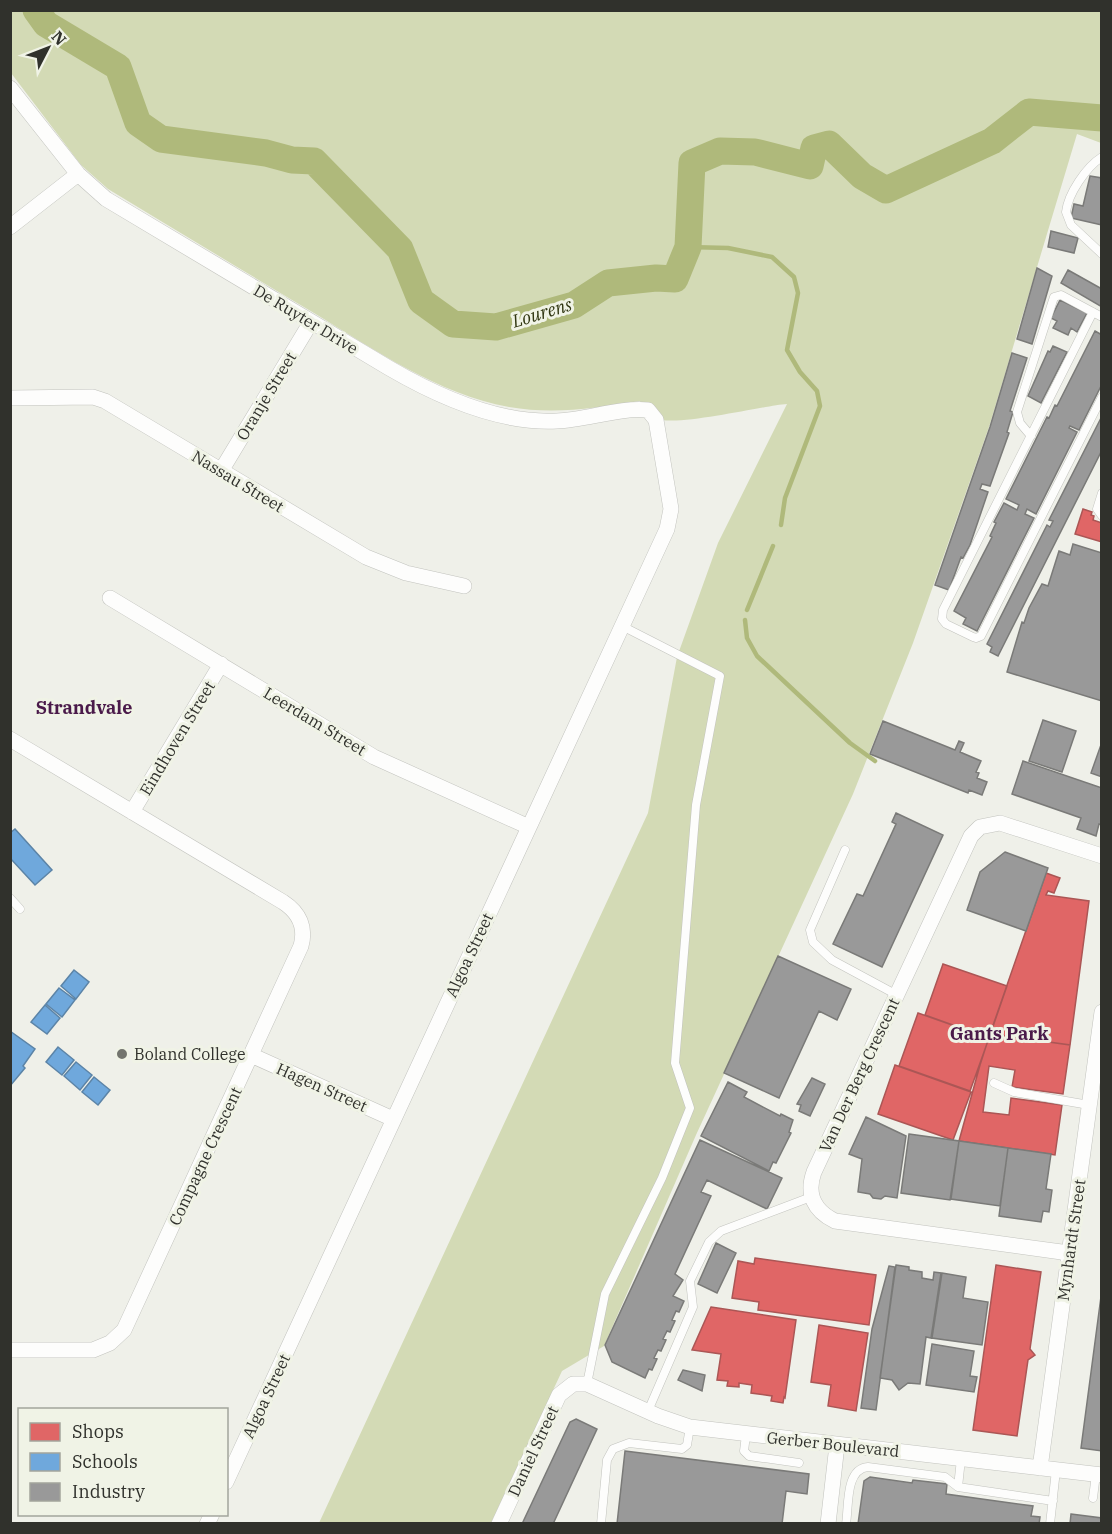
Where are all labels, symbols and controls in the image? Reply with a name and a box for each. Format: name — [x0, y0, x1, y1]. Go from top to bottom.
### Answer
north arrow — [18, 18, 78, 78]
text: N — [47, 27, 71, 49]
street label: De Ruyter Drive — [250, 280, 362, 358]
water label: Lourens — [508, 292, 575, 333]
street label: Oranje Street — [232, 348, 300, 444]
street label: Nassau Street — [188, 446, 288, 516]
street label: Eindhoven Street — [135, 677, 219, 799]
street label: Leerdam Street — [260, 683, 370, 760]
district label: Strandvale — [36, 696, 132, 719]
street label: Algoa Street — [441, 909, 497, 1000]
street label: Van Der Berg Crescent — [814, 994, 904, 1155]
district label: Gants Park — [950, 1022, 1049, 1045]
place label: Boland College — [134, 1044, 246, 1064]
marker: Boland College — [115, 1047, 129, 1061]
street label: Hagen Street — [273, 1058, 371, 1116]
street label: Compagne Crescent — [164, 1083, 246, 1228]
street label: Mynhardt Street — [1053, 1178, 1089, 1302]
street label: Algoa Street — [238, 1350, 294, 1441]
street label: Daniel Street — [503, 1402, 563, 1499]
legend — [18, 1408, 228, 1516]
text: Shops — [72, 1420, 124, 1443]
street label: Gerber Boulevard — [766, 1427, 901, 1461]
text: Schools — [72, 1450, 138, 1473]
text: Industry — [72, 1480, 145, 1503]

